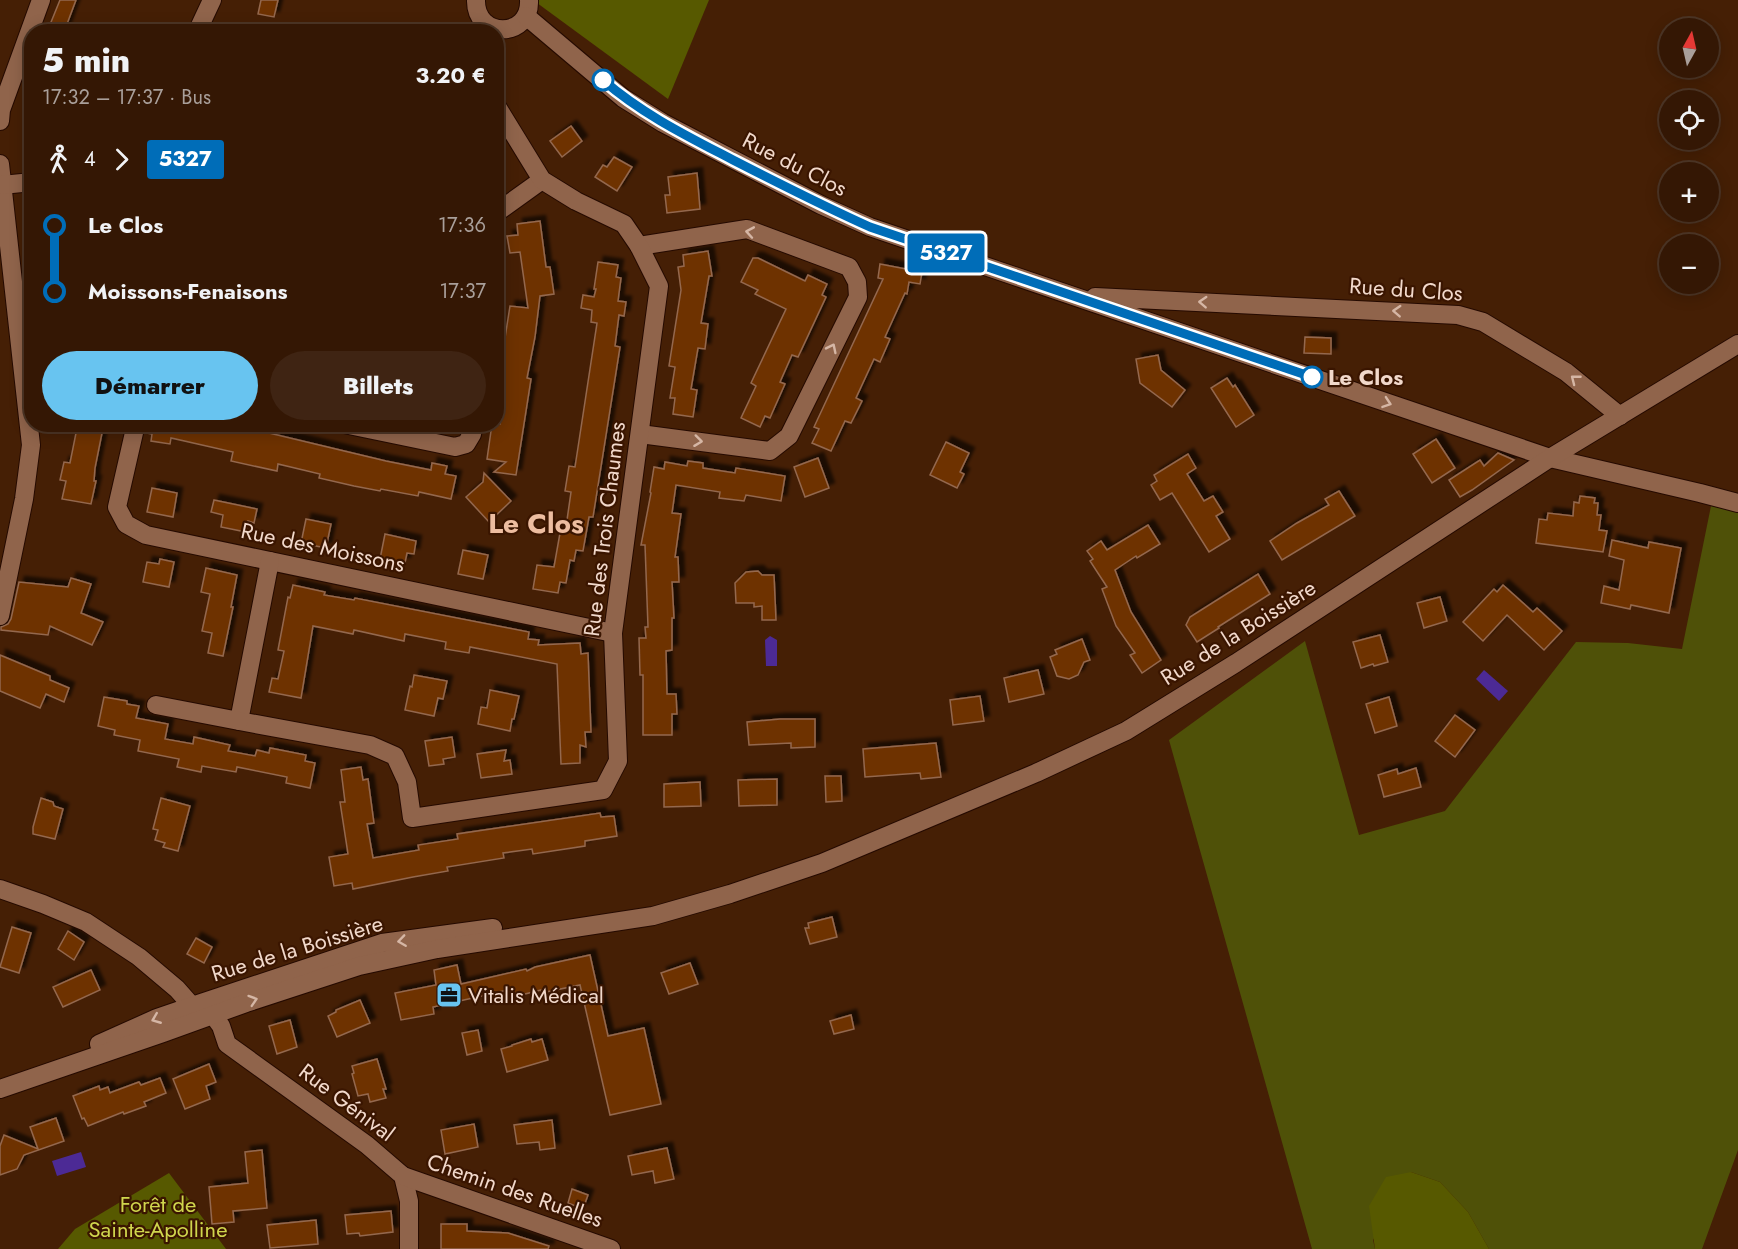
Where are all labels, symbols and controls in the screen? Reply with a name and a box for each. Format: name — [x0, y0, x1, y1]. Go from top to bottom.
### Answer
north arrow — [1659, 18, 1719, 78]
map controls — [1659, 18, 1719, 294]
text: 5 min — [42, 37, 130, 84]
text: 3.20 € — [416, 59, 486, 91]
unlabelled marker — [592, 69, 614, 91]
text: 17:32 – 17:37 · Bus — [42, 83, 211, 112]
button: locate — [1659, 90, 1719, 150]
street label: Rue du Clos — [737, 124, 853, 204]
icon: walk — [42, 143, 75, 176]
icon: forward — [105, 143, 138, 176]
text: 5327 — [159, 144, 212, 174]
text: 4 — [84, 145, 96, 174]
button: + — [1659, 162, 1719, 222]
text: Le Clos — [88, 209, 163, 241]
text: 17:36 — [438, 211, 486, 240]
one-way arrow — [745, 226, 755, 239]
line badge: 5327 — [904, 234, 988, 272]
button: − — [1659, 234, 1719, 294]
text: 5327 — [919, 238, 973, 268]
street label: Rue du Clos — [1348, 269, 1464, 309]
text: Moissons-Fenaisons — [88, 275, 288, 307]
text: 17:37 — [439, 277, 486, 306]
one-way arrow — [1198, 295, 1207, 308]
one-way arrow — [1393, 305, 1402, 318]
one-way arrow — [825, 343, 837, 354]
button: Démarrer — [42, 351, 258, 420]
button: Billets — [270, 351, 486, 420]
place label: Le Clos — [1328, 361, 1403, 393]
marker: Le Clos — [1301, 366, 1323, 388]
one-way arrow — [1570, 375, 1581, 386]
one-way arrow — [1381, 395, 1392, 408]
street label: Rue des Trois Chaumes — [575, 420, 633, 638]
one-way arrow — [693, 435, 702, 447]
district label: Le Clos — [488, 503, 584, 544]
street label: Rue des Moissons — [238, 514, 408, 580]
street label: Rue de la Boissière — [1154, 571, 1322, 693]
street label: Rue de la Boissière — [207, 907, 387, 989]
one-way arrow — [397, 934, 406, 946]
place label: Vitalis Médical — [468, 979, 604, 1011]
office icon: Vitalis Médical — [434, 980, 464, 1010]
one-way arrow — [247, 995, 258, 1007]
one-way arrow — [151, 1012, 162, 1024]
street label: Rue Génival — [292, 1055, 402, 1149]
street label: Chemin des Ruelles — [423, 1145, 607, 1235]
park label: Forêt de Sainte-Apolline — [89, 1188, 227, 1245]

